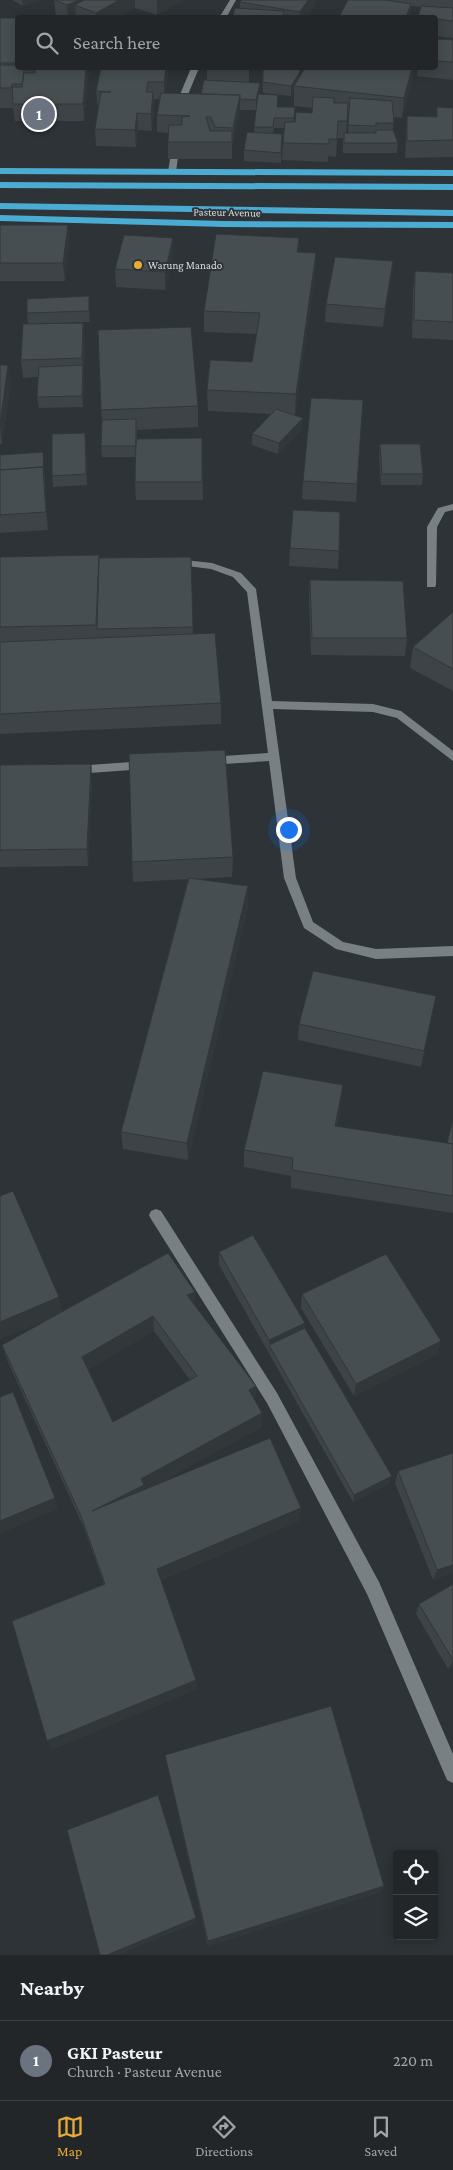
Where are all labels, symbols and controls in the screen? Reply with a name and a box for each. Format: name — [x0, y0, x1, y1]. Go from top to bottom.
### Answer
search box — [15, 15, 438, 70]
icon: search — [33, 29, 61, 57]
text: Search here — [73, 32, 160, 53]
pin: 1 — [23, 95, 55, 133]
street label: Pasteur Avenue — [193, 205, 261, 219]
marker: Warung Manado — [132, 259, 144, 271]
place label: Warung Manado — [148, 259, 223, 272]
your location — [276, 817, 302, 843]
map controls — [393, 1850, 438, 1940]
button: locate — [393, 1850, 438, 1895]
button: layers — [393, 1895, 438, 1940]
text: Nearby — [20, 1976, 84, 2000]
text: GKI Pasteur — [67, 2042, 163, 2063]
text: 1 — [33, 2052, 39, 2069]
text: 220 m — [393, 2052, 433, 2069]
text: Church · Pasteur Avenue — [67, 2063, 222, 2080]
tab: Map — [56, 2113, 84, 2159]
tab: Directions — [195, 2113, 253, 2159]
tab: Saved — [364, 2113, 397, 2159]

